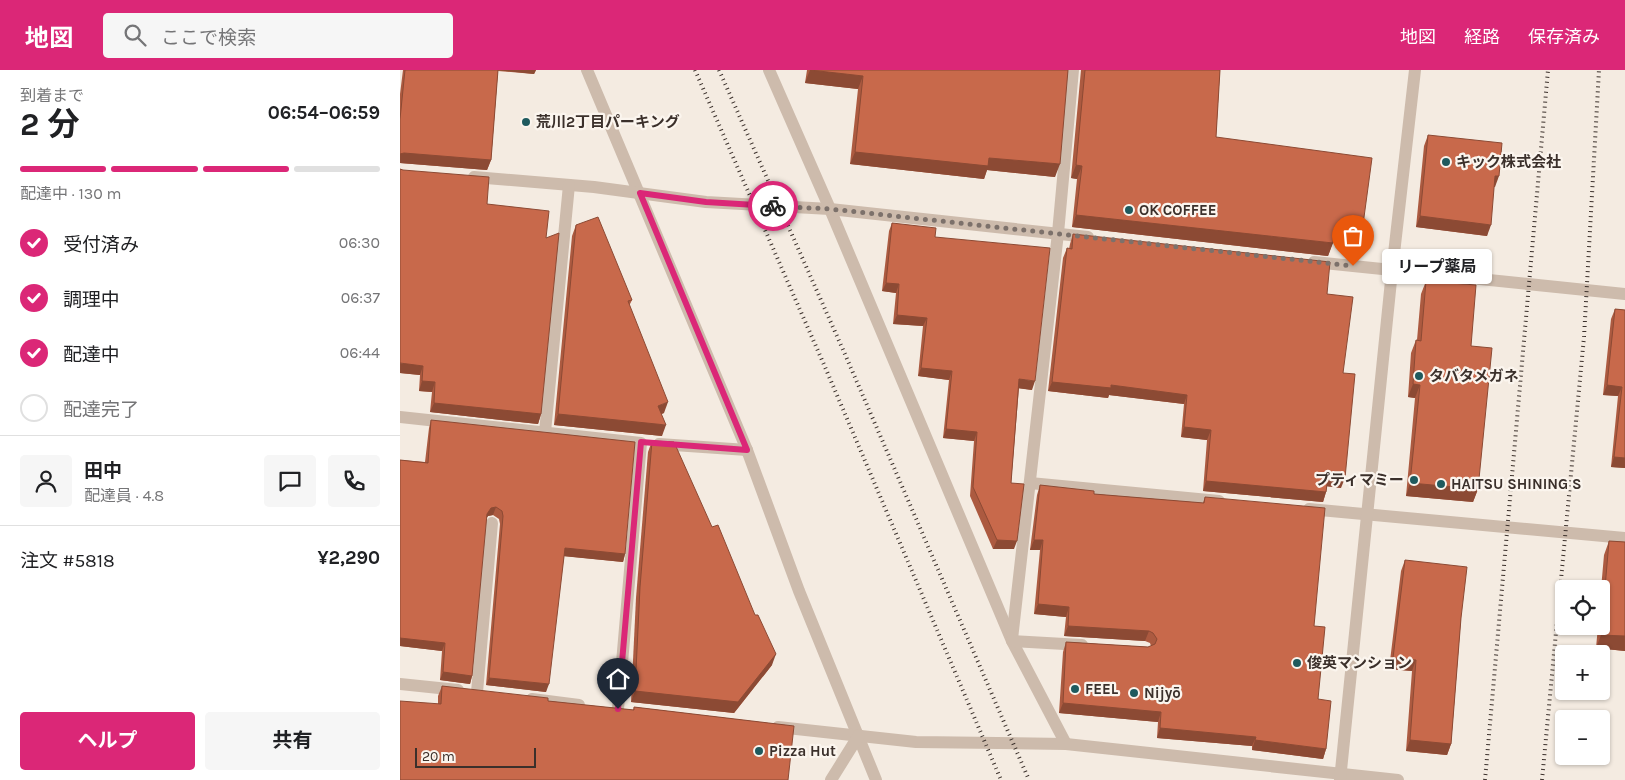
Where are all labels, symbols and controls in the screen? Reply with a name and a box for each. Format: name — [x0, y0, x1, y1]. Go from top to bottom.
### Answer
search box — [103, 13, 453, 58]
icon: search — [121, 21, 149, 49]
text: 地図 — [25, 24, 73, 52]
text: 地図 — [1400, 26, 1436, 48]
text: 経路 — [1464, 26, 1500, 48]
text: 保存済み — [1528, 26, 1600, 48]
text: ここで検索 — [161, 27, 256, 49]
text: 到着まで — [20, 86, 84, 105]
text: 06:54–06:59 — [268, 102, 380, 124]
text: 2 分 — [20, 106, 79, 143]
place label: 荒川2丁目パーキング — [536, 113, 680, 131]
marker: 荒川2丁目パーキング — [520, 116, 532, 128]
place label: キック株式会社 — [1456, 153, 1561, 171]
marker: キック株式会社 — [1440, 156, 1452, 168]
courier — [748, 181, 798, 231]
text: 配達中 · 130 m — [20, 184, 121, 203]
icon: bike — [759, 192, 787, 220]
place label: OK COFFEE — [1139, 201, 1217, 219]
marker: OK COFFEE — [1123, 204, 1135, 216]
pin — [1332, 215, 1374, 266]
icon: bag — [1339, 222, 1367, 250]
icon: check — [20, 229, 48, 257]
text: 06:30 — [339, 233, 380, 252]
text: 受付済み — [63, 234, 139, 256]
callout: リープ薬局 — [1383, 248, 1493, 284]
text: リープ薬局 — [1397, 257, 1477, 276]
icon: check — [20, 284, 48, 312]
text: 06:37 — [341, 288, 380, 307]
text: 調理中 — [63, 289, 120, 311]
icon: check — [20, 339, 48, 367]
text: 06:44 — [340, 343, 380, 362]
text: 配達中 — [63, 344, 120, 366]
place label: タバタメガネ — [1429, 367, 1519, 385]
marker: タバタメガネ — [1413, 370, 1425, 382]
text: 配達完了 — [63, 399, 139, 421]
button: person — [20, 455, 72, 507]
button: chat — [264, 455, 316, 507]
button: phone — [328, 455, 380, 507]
text: 田中 — [84, 460, 122, 482]
place label: プティマミー — [1315, 471, 1404, 489]
marker: プティマミー — [1408, 474, 1420, 486]
place label: HAITSU SHINING S — [1451, 475, 1582, 493]
marker: HAITSU SHINING S — [1435, 478, 1447, 490]
text: 配達員 · 4.8 — [84, 486, 164, 505]
text: ¥2,290 — [317, 547, 380, 569]
text: 注文 #5818 — [20, 550, 115, 572]
map controls — [1555, 580, 1610, 765]
button: locate — [1555, 580, 1610, 635]
button: + — [1555, 645, 1610, 700]
place label: 俊英マンション — [1307, 654, 1412, 672]
marker: 俊英マンション — [1291, 657, 1303, 669]
pin — [597, 658, 639, 709]
icon: home — [604, 665, 632, 693]
place label: FEEL — [1085, 680, 1119, 698]
marker: FEEL — [1069, 683, 1081, 695]
place label: Nijyō — [1144, 684, 1181, 702]
marker: Nijyō — [1128, 687, 1140, 699]
button: − — [1555, 710, 1610, 765]
button: ヘルプ — [20, 712, 195, 770]
button: 共有 — [205, 712, 380, 770]
place label: Pizza Hut — [769, 742, 836, 760]
scale bar — [415, 745, 536, 768]
marker: Pizza Hut — [753, 745, 765, 757]
text: 20 m — [422, 748, 455, 765]

